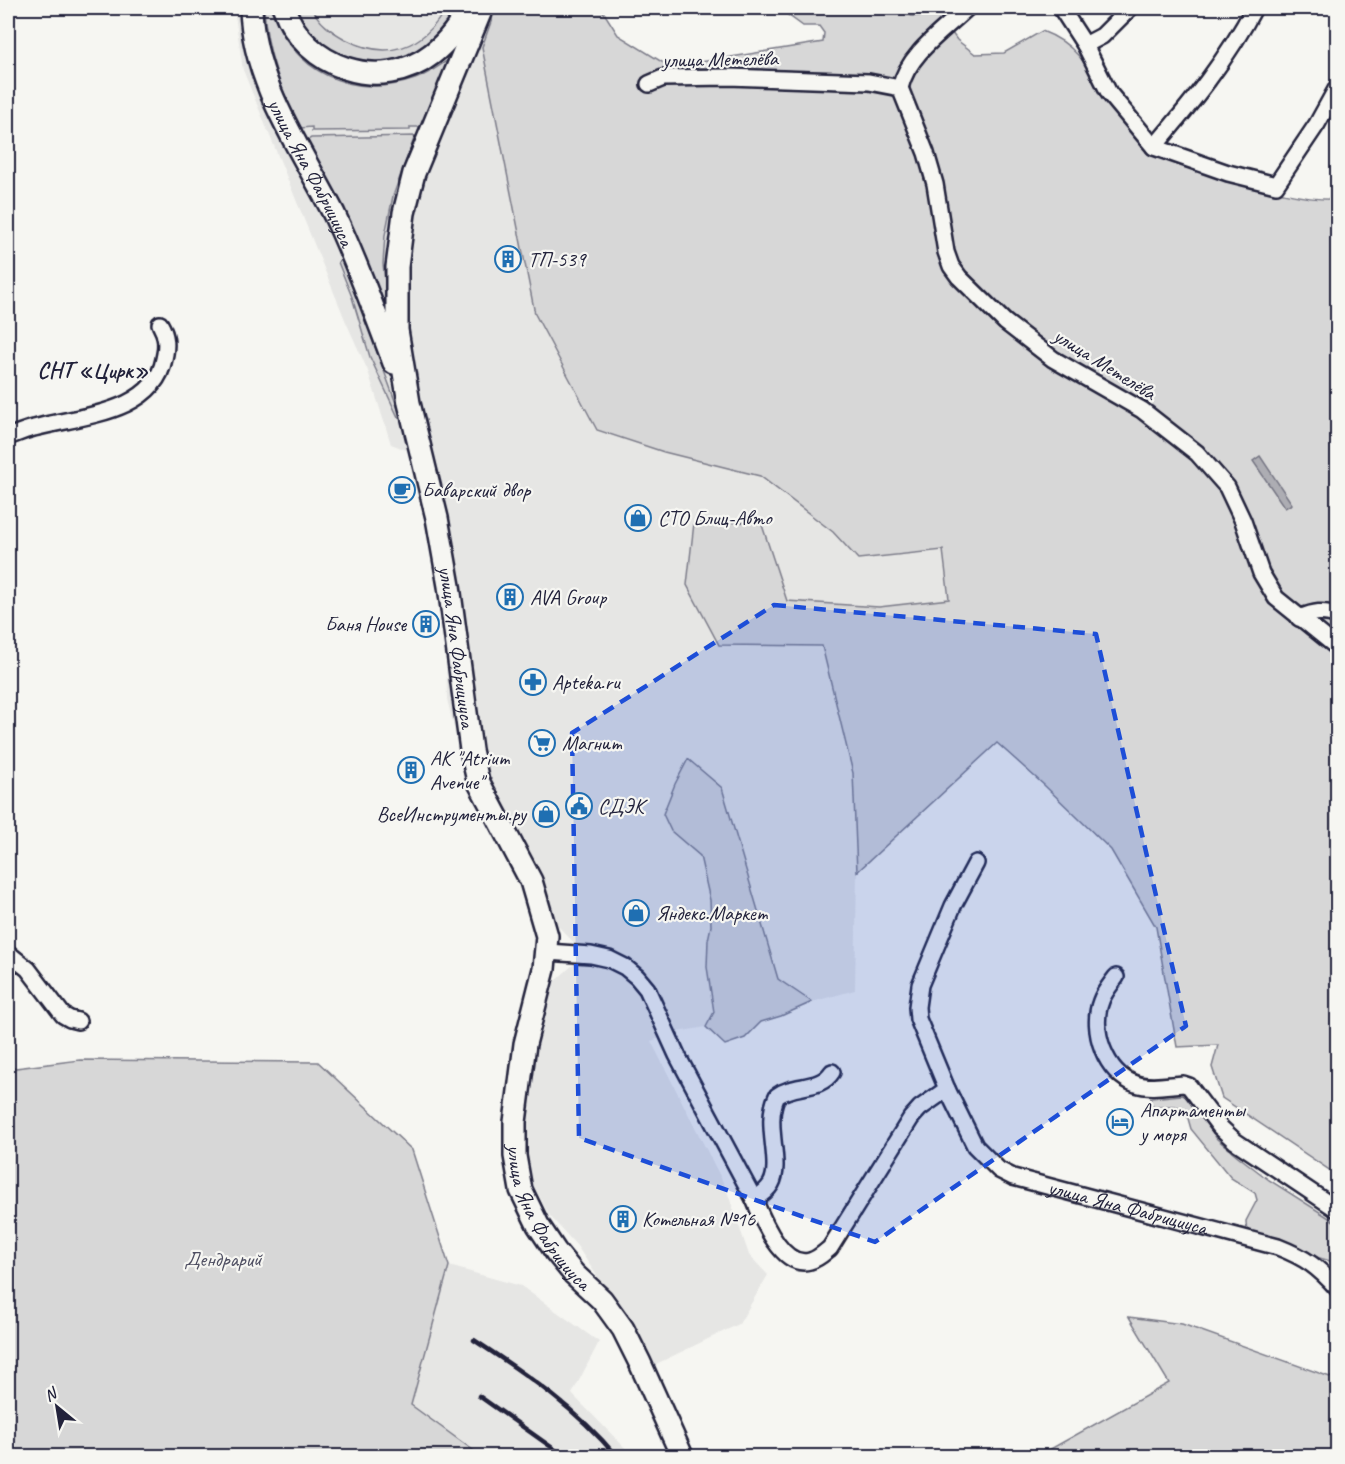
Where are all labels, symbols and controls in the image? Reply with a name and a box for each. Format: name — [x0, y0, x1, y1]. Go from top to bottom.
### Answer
street label: улица Метелёва — [660, 45, 780, 73]
street label: улица Яна Фабрициуса — [261, 93, 361, 253]
building icon: ТП-539 — [493, 244, 523, 274]
place label: ТП-539 — [528, 246, 587, 272]
street label: улица Метелёва — [1047, 321, 1163, 407]
district label: СНТ «Цирк» — [38, 357, 149, 385]
cafe icon: Баварский двор — [387, 475, 417, 505]
place label: Баварский двор — [422, 477, 532, 503]
shop icon: СТО Блиц-Авто — [623, 503, 653, 533]
place label: СТО Блиц-Авто — [658, 505, 773, 531]
street label: улица Яна Фабрициуса — [432, 562, 481, 732]
building icon: AVA Group — [495, 582, 525, 612]
place label: AVA Group — [530, 584, 607, 610]
building icon: Баня House — [411, 609, 441, 639]
place label: Баня House — [325, 611, 407, 637]
pharmacy icon: Apteka.ru — [518, 667, 548, 697]
place label: Apteka.ru — [552, 669, 621, 695]
supermarket icon: Магнит — [527, 728, 557, 758]
place label: Магнит — [562, 730, 623, 756]
place label: АК "Atrium Avenue" — [430, 745, 511, 795]
building icon: АК "Atrium Avenue" — [396, 755, 426, 785]
public building icon: СДЭК — [564, 791, 594, 821]
place label: СДЭК — [598, 793, 648, 819]
shop icon: ВсеИнструменты.ру — [531, 799, 561, 829]
place label: ВсеИнструменты.ру — [377, 801, 528, 827]
shop icon: Яндекс.Маркет — [621, 898, 651, 928]
place label: Яндекс.Маркет — [656, 900, 769, 926]
place label: Апартаменты у моря — [1138, 1097, 1247, 1147]
hotel icon: Апартаменты у моря — [1105, 1107, 1135, 1137]
street label: улица Яна Фабрициуса — [502, 1143, 598, 1297]
street label: улица Яна Фабрициуса — [1043, 1173, 1212, 1241]
building icon: Котельная №16 — [608, 1204, 638, 1234]
place label: Котельная №16 — [642, 1206, 756, 1232]
park label: Дендрарий — [184, 1246, 263, 1272]
north arrow — [27, 1377, 87, 1437]
text: N — [41, 1382, 62, 1406]

